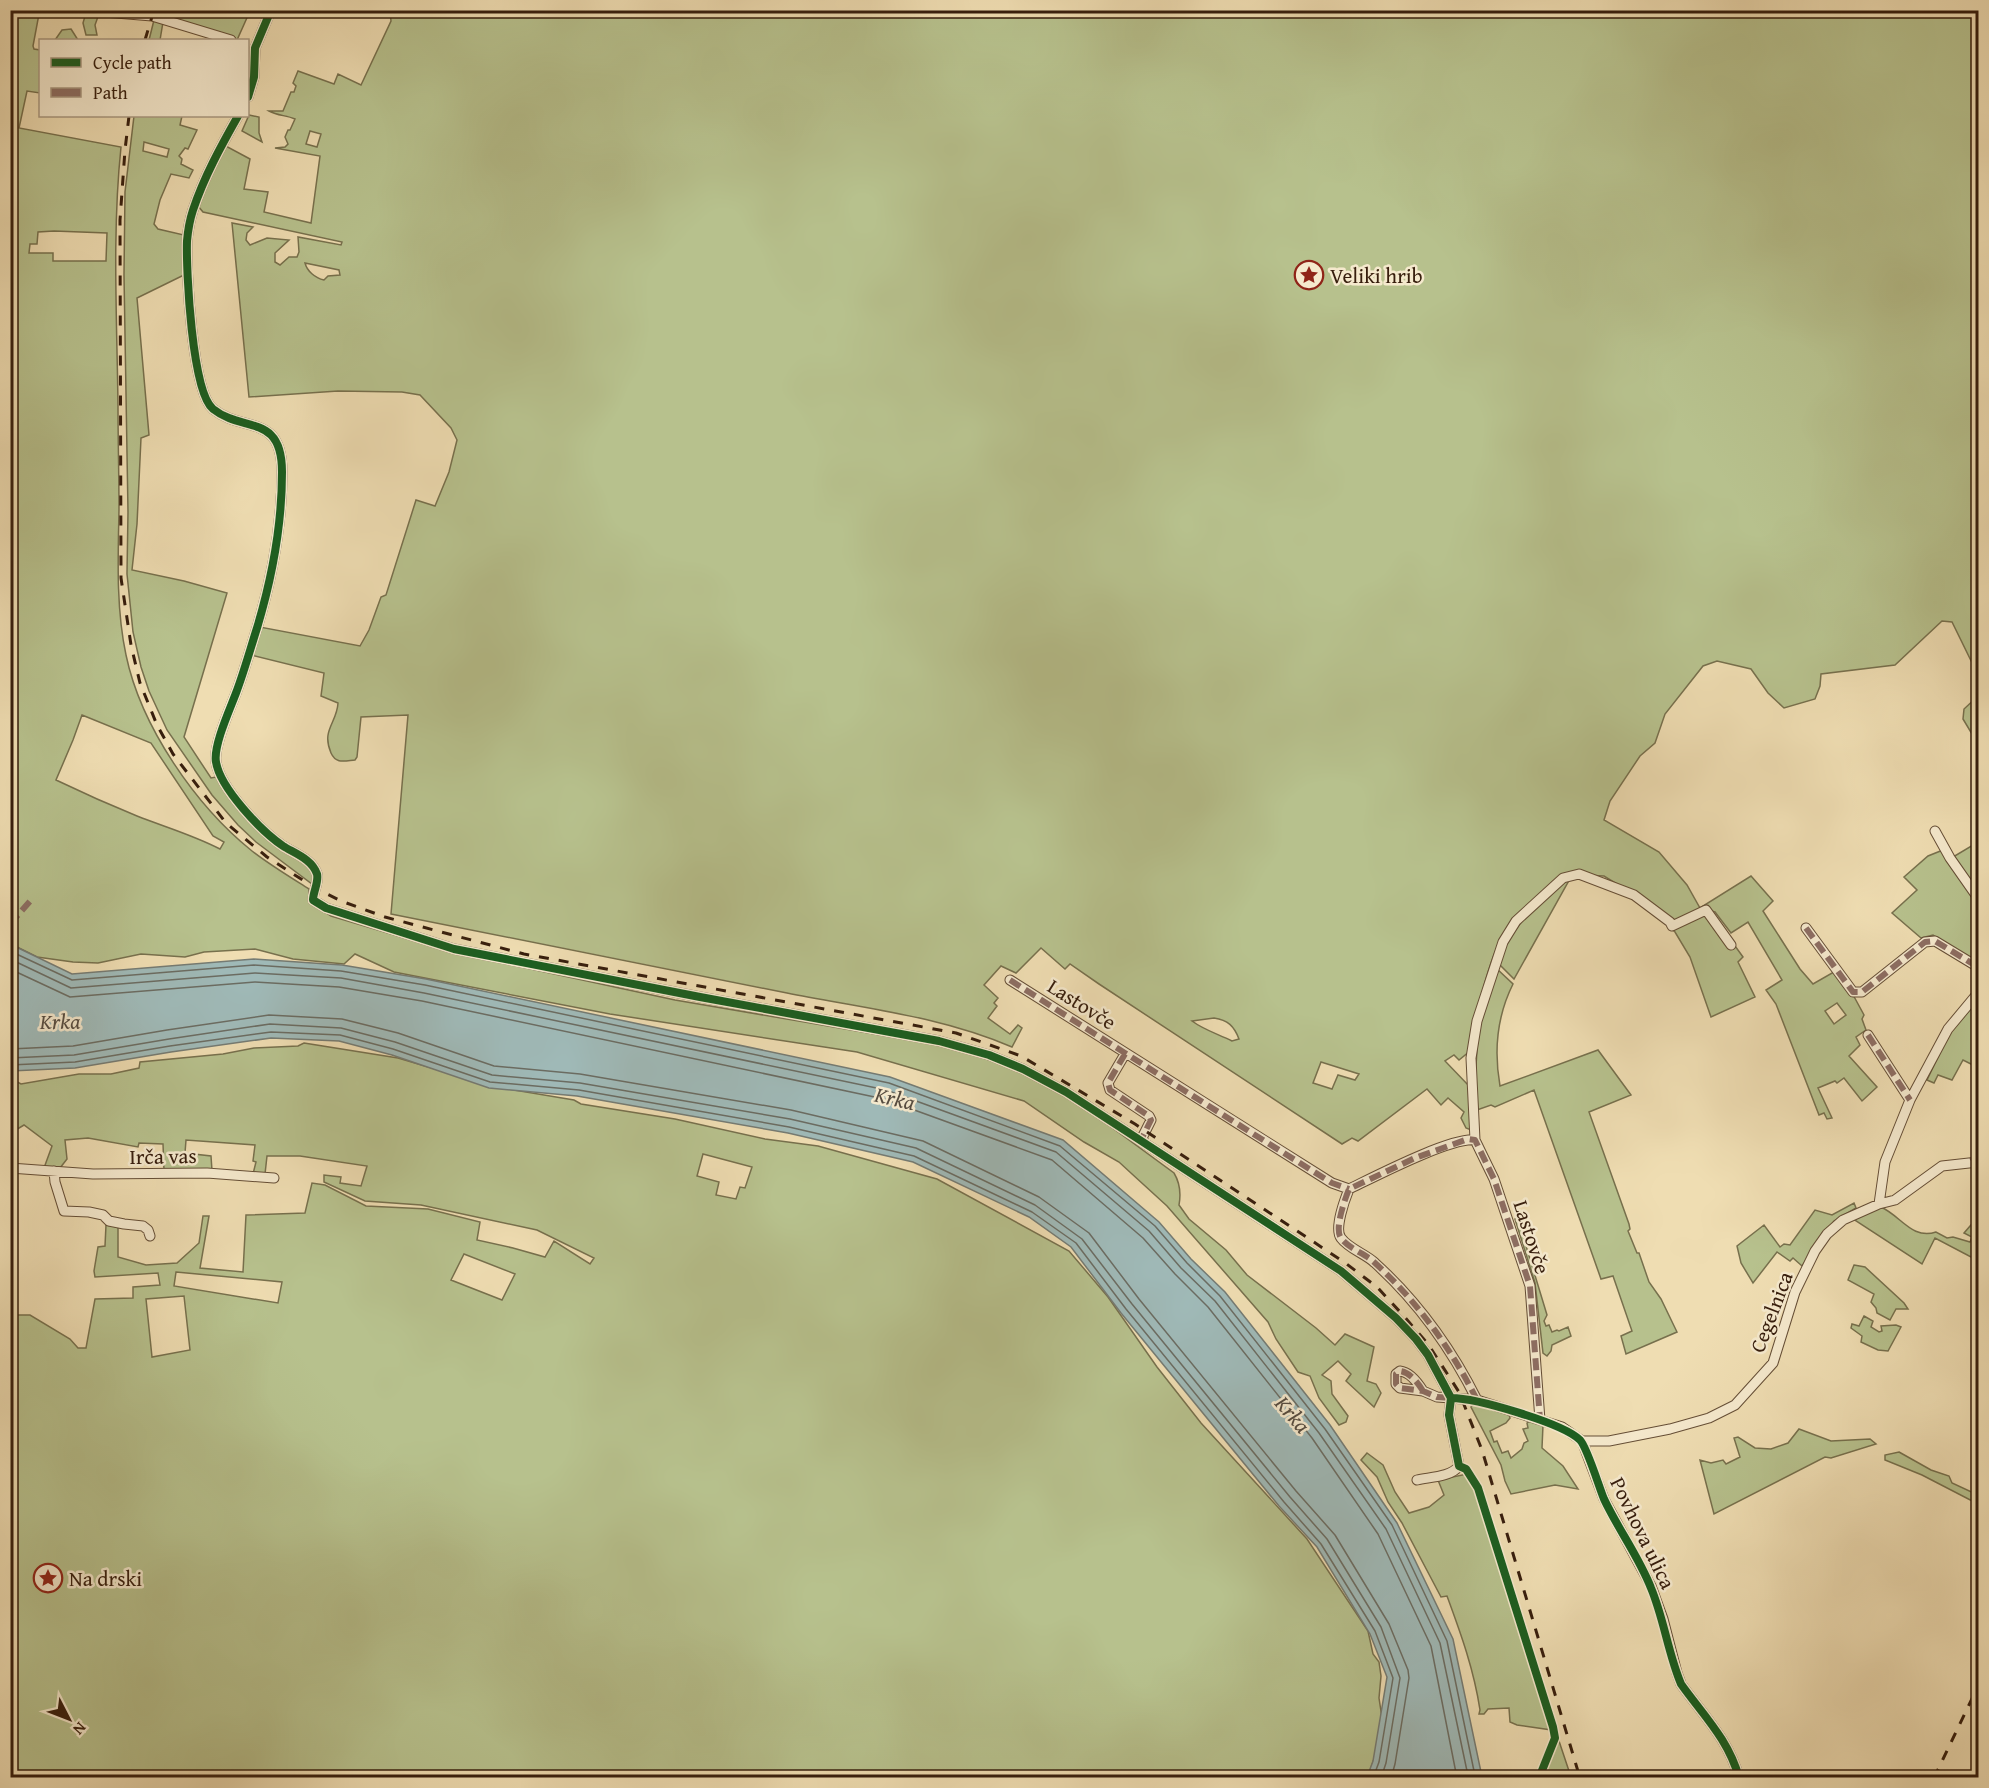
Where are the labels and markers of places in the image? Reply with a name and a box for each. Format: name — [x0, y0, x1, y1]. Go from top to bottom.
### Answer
place icon: Veliki hrib — [1293, 259, 1325, 291]
place label: Veliki hrib — [1330, 260, 1423, 291]
place icon: Na drski — [32, 1562, 64, 1594]
place label: Na drski — [69, 1563, 142, 1594]

